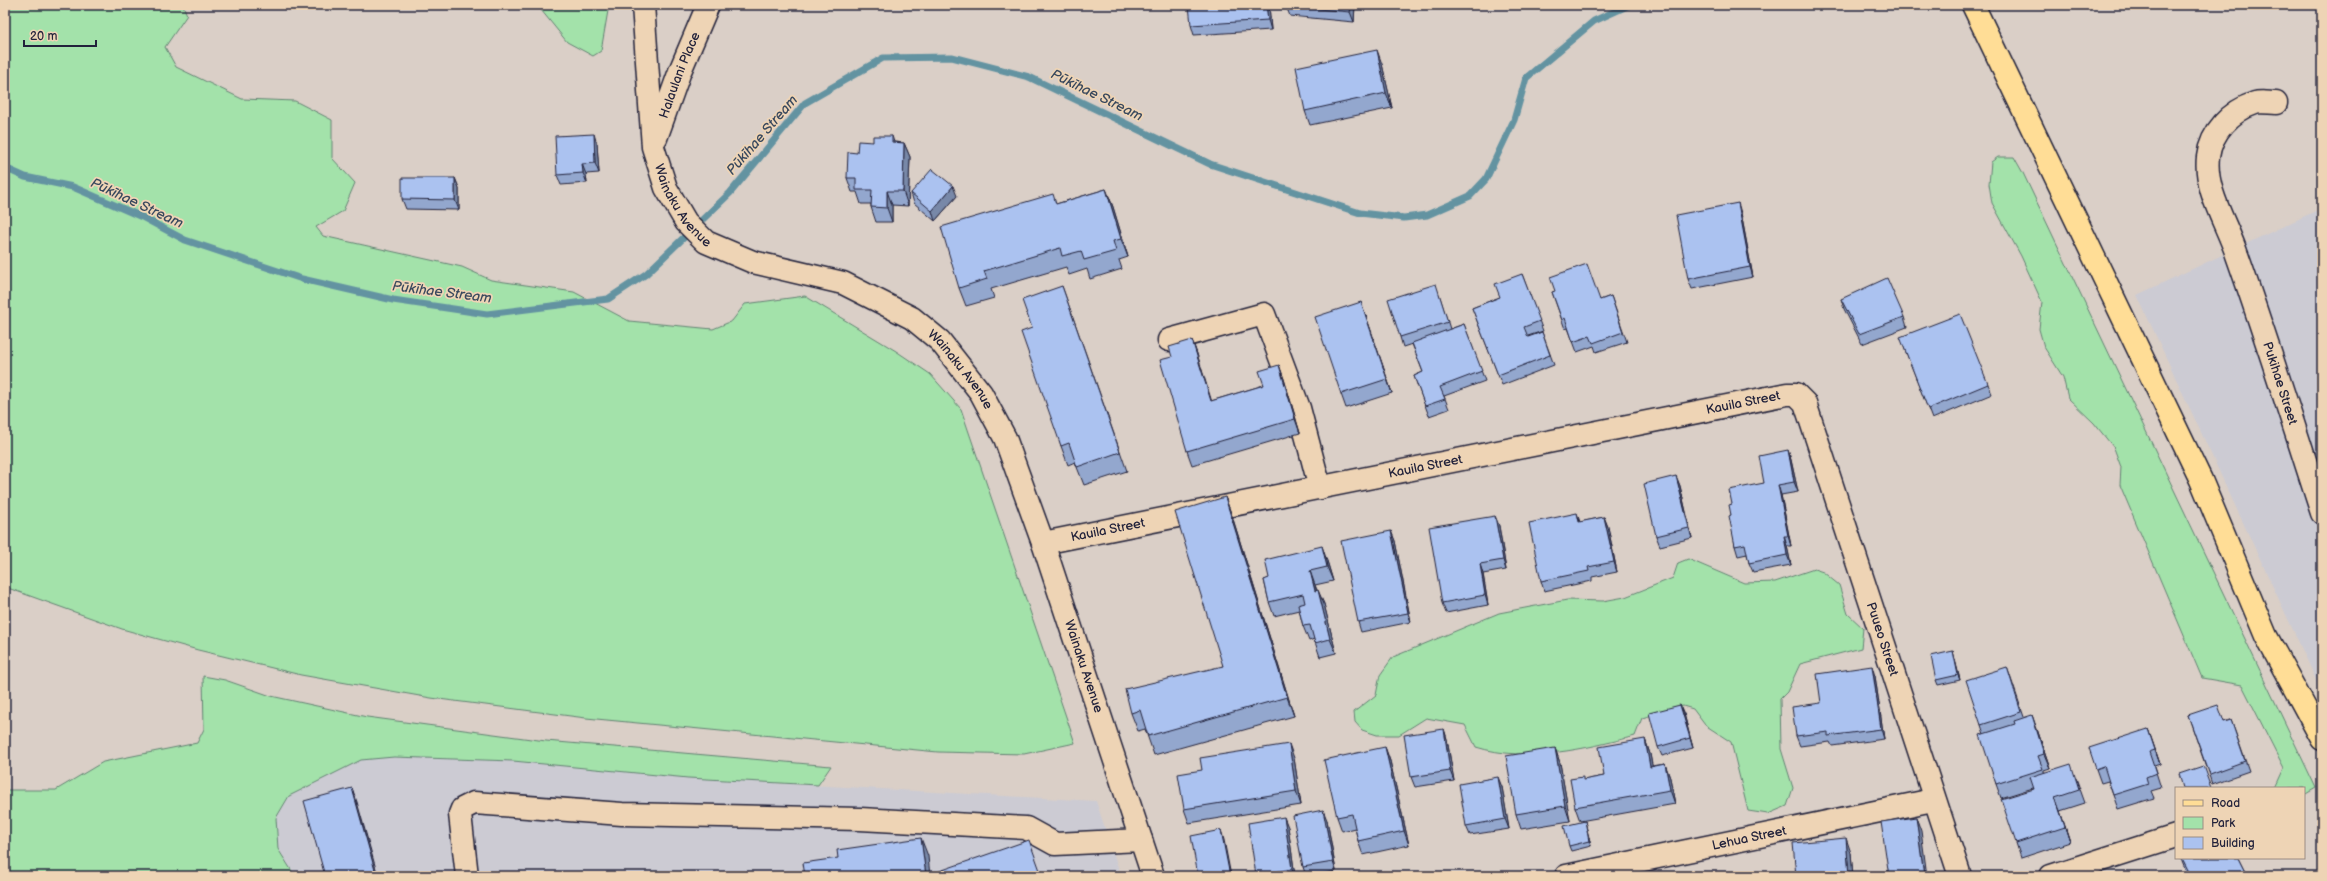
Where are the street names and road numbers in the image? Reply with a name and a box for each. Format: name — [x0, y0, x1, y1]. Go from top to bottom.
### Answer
street label: Halaulani Place — [656, 29, 704, 121]
street label: Wainaku Avenue — [651, 162, 713, 251]
street label: Wainaku Avenue — [924, 326, 996, 412]
street label: Pukihae Street — [2259, 340, 2301, 427]
street label: Kauila Street — [1705, 388, 1781, 418]
street label: Kauila Street — [1387, 451, 1464, 482]
street label: Kauila Street — [1069, 515, 1146, 545]
street label: Puueo Street — [1863, 600, 1902, 678]
street label: Wainaku Avenue — [1061, 618, 1107, 715]
street label: Lehua Street — [1710, 823, 1788, 854]

